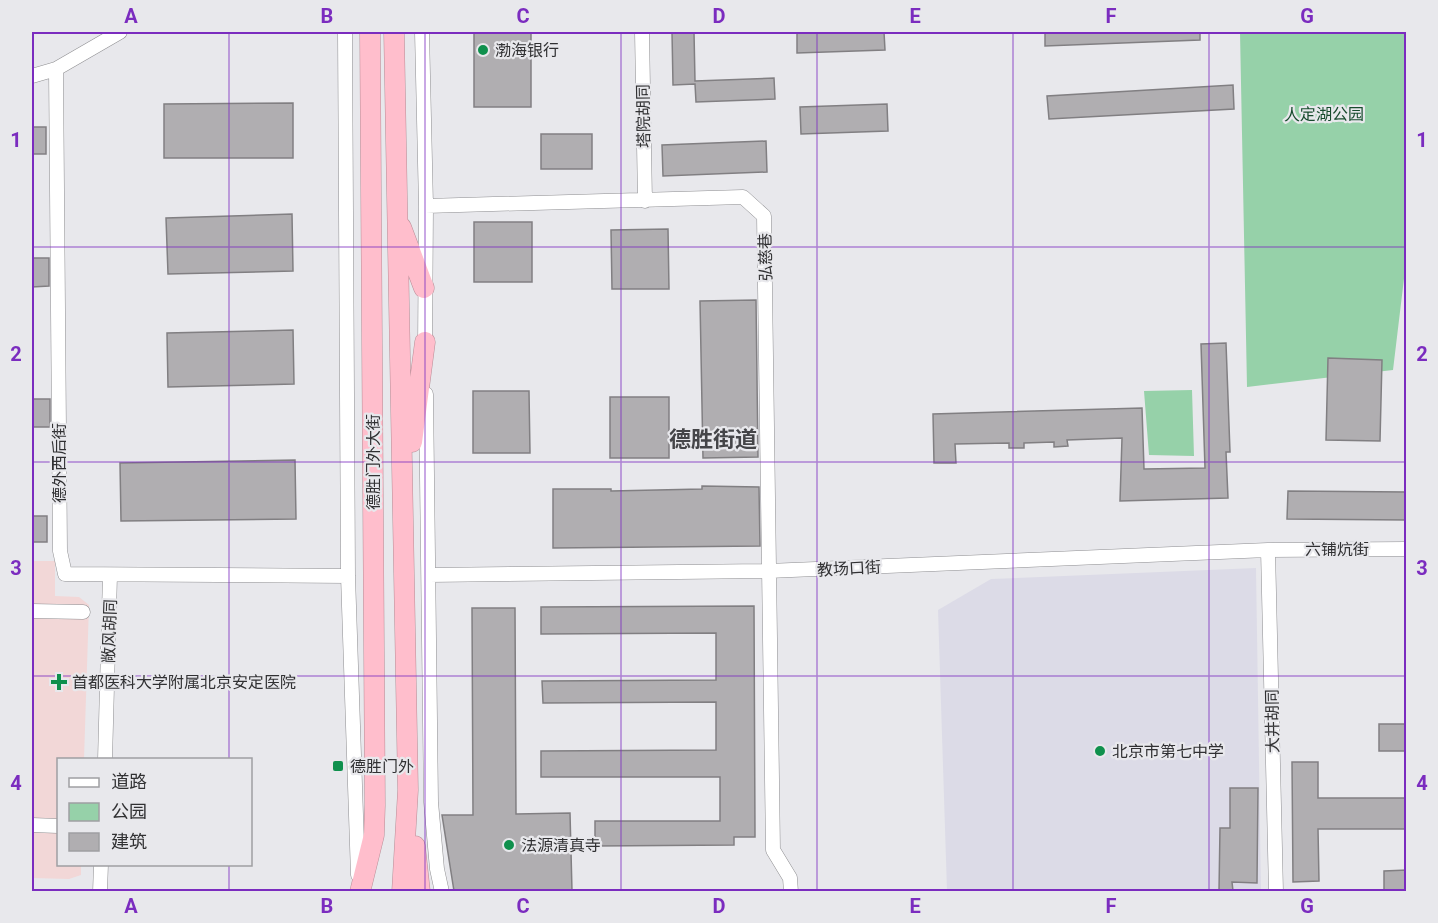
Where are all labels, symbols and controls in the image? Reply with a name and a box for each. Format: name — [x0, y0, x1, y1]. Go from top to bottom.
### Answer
text: A — [124, 4, 138, 28]
text: B — [321, 4, 333, 28]
text: C — [516, 4, 530, 28]
text: D — [713, 4, 726, 28]
text: E — [909, 4, 921, 28]
text: F — [1106, 4, 1117, 28]
text: G — [1300, 4, 1314, 28]
place label: 渤海银行 — [495, 41, 559, 60]
marker: 渤海银行 — [476, 43, 490, 57]
street label: 塔院胡同 — [633, 84, 654, 148]
park label: 人定湖公园 — [1284, 105, 1364, 124]
text: 1 — [10, 128, 22, 152]
text: 1 — [1416, 128, 1428, 152]
street label: 弘慈巷 — [756, 233, 775, 281]
text: 2 — [10, 342, 22, 366]
text: 2 — [1416, 342, 1428, 366]
street label: 德胜门外大街 — [364, 414, 383, 510]
street label: 德外西后街 — [50, 423, 69, 503]
district label: 德胜街道 — [669, 427, 757, 452]
street label: 六铺炕街 — [1305, 540, 1369, 559]
text: 3 — [10, 556, 22, 580]
text: 3 — [1416, 556, 1428, 580]
street label: 教场口街 — [817, 557, 881, 580]
street label: 敞风胡同 — [99, 599, 120, 663]
marker: 首都医科大学附属北京安定医院 — [50, 673, 68, 691]
place label: 首都医科大学附属北京安定医院 — [72, 673, 296, 692]
street label: 大井胡同 — [1262, 689, 1283, 753]
place label: 北京市第七中学 — [1112, 742, 1224, 761]
marker: 北京市第七中学 — [1093, 744, 1107, 758]
place label: 德胜门外 — [350, 757, 414, 776]
legend — [57, 758, 252, 866]
marker: 德胜门外 — [331, 759, 345, 773]
text: 4 — [10, 771, 22, 795]
text: 道路 — [111, 771, 147, 792]
text: 4 — [1416, 771, 1428, 795]
text: 公园 — [111, 801, 147, 822]
text: 建筑 — [111, 831, 147, 852]
place label: 法源清真寺 — [521, 836, 601, 855]
marker: 法源清真寺 — [502, 838, 516, 852]
text: A — [124, 894, 138, 918]
text: B — [321, 894, 333, 918]
text: C — [516, 894, 530, 918]
text: D — [713, 894, 726, 918]
text: E — [909, 894, 921, 918]
text: F — [1106, 894, 1117, 918]
text: G — [1300, 894, 1314, 918]

